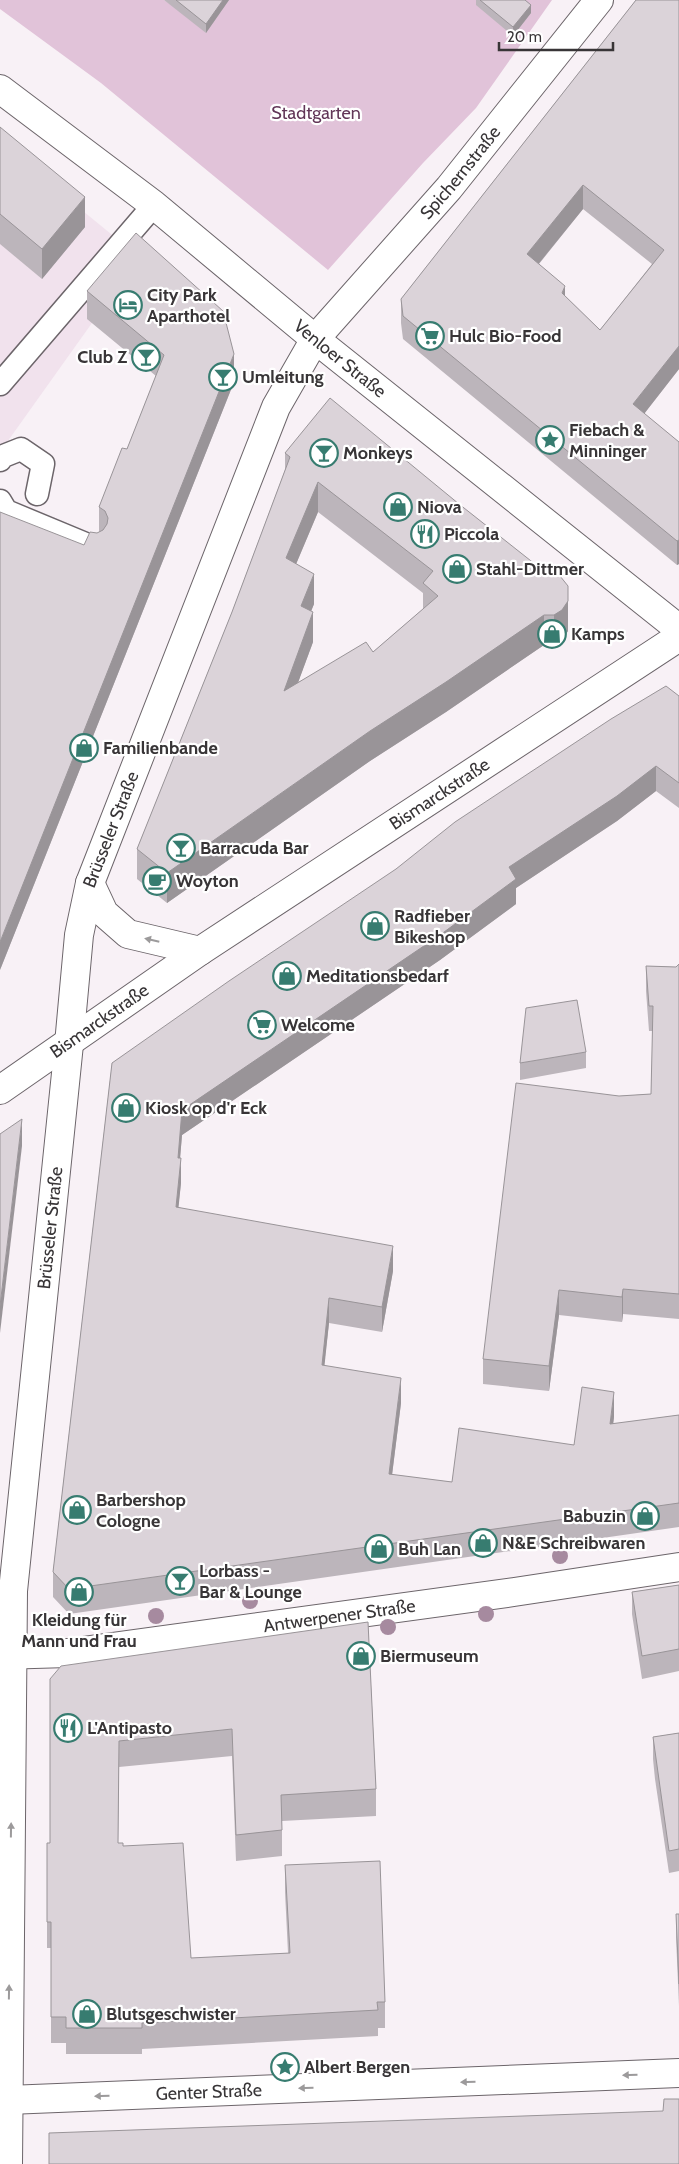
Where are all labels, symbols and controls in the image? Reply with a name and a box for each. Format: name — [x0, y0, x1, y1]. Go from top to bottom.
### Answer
scale bar — [499, 20, 613, 52]
text: 20 m — [507, 28, 542, 46]
park label: Stadtgarten — [271, 102, 361, 124]
street label: Spichernstraße — [415, 121, 505, 224]
place label: City Park Aparthotel — [147, 284, 230, 327]
hotel icon: City Park Aparthotel — [113, 290, 143, 320]
street label: Venloer Straße — [289, 315, 391, 402]
supermarket icon: Hulc Bio-Food — [415, 321, 445, 351]
place label: Hulc Bio-Food — [449, 325, 562, 347]
bar icon: Club Z — [131, 342, 161, 372]
place label: Club Z — [77, 346, 127, 368]
bar icon: Umleitung — [208, 362, 238, 392]
place label: Umleitung — [242, 366, 324, 388]
place label: Fiebach & Minninger — [569, 419, 646, 462]
place icon: Fiebach & Minninger — [535, 425, 565, 455]
bar icon: Monkeys — [309, 438, 339, 468]
place label: Monkeys — [343, 442, 413, 464]
shop icon: Niova — [383, 492, 413, 522]
place label: Niova — [417, 496, 462, 518]
restaurant icon: Piccola — [410, 519, 440, 549]
place label: Piccola — [444, 523, 499, 545]
shop icon: Stahl-Dittmer — [442, 554, 472, 584]
place label: Stahl-Dittmer — [476, 558, 584, 580]
shop icon: Kamps — [537, 619, 567, 649]
place label: Kamps — [571, 623, 625, 645]
shop icon: Familienbande — [69, 733, 99, 763]
place label: Familienbande — [103, 737, 218, 759]
street label: Bismarckstraße — [385, 753, 494, 835]
street label: Brüsseler Straße — [78, 768, 144, 891]
bar icon: Barracuda Bar — [166, 833, 196, 863]
place label: Barracuda Bar — [200, 837, 309, 859]
cafe icon: Woyton — [142, 866, 172, 896]
place label: Woyton — [176, 870, 239, 892]
place label: Radfieber Bikeshop — [394, 905, 470, 948]
shop icon: Radfieber Bikeshop — [360, 911, 390, 941]
one-way arrow — [145, 936, 160, 944]
shop icon: Meditationsbedarf — [272, 961, 302, 991]
place label: Meditationsbedarf — [306, 965, 449, 987]
street label: Bismarckstraße — [46, 979, 153, 1063]
supermarket icon: Welcome — [247, 1010, 277, 1040]
place label: Welcome — [281, 1014, 355, 1036]
shop icon: Kiosk op d'r Eck — [111, 1093, 141, 1123]
place label: Kiosk op d'r Eck — [145, 1097, 267, 1119]
street label: Brüsseler Straße — [33, 1166, 67, 1290]
place label: Barbershop Cologne — [96, 1489, 186, 1532]
shop icon: Barbershop Cologne — [62, 1495, 92, 1525]
shop icon: Babuzin — [630, 1501, 660, 1531]
place label: Babuzin — [563, 1505, 626, 1527]
shop icon: N&E Schreibwaren — [468, 1528, 498, 1558]
place label: N&E Schreibwaren — [502, 1532, 645, 1554]
shop icon: Buh Lan — [364, 1534, 394, 1564]
place label: Buh Lan — [398, 1538, 461, 1560]
place label: Lorbass - Bar & Lounge — [199, 1560, 302, 1603]
bar icon: Lorbass - Bar & Lounge — [165, 1566, 195, 1596]
shop icon: Kleidung für Mann und Frau — [64, 1577, 94, 1607]
street label: Antwerpener Straße — [262, 1595, 417, 1637]
place label: Kleidung für Mann und Frau — [21, 1609, 137, 1652]
shop icon: Biermuseum — [346, 1641, 376, 1671]
place label: Biermuseum — [380, 1645, 479, 1667]
restaurant icon: L'Antipasto — [53, 1713, 83, 1743]
place label: L'Antipasto — [87, 1717, 172, 1739]
one-way arrow — [7, 1821, 15, 1837]
one-way arrow — [5, 1984, 13, 2000]
shop icon: Blutsgeschwister — [72, 1999, 102, 2029]
place label: Blutsgeschwister — [106, 2003, 236, 2025]
place icon: Albert Bergen — [270, 2052, 300, 2082]
place label: Albert Bergen — [304, 2056, 410, 2078]
one-way arrow — [622, 2072, 638, 2080]
one-way arrow — [460, 2078, 476, 2086]
street label: Genter Straße — [155, 2079, 262, 2105]
one-way arrow — [297, 2085, 313, 2093]
one-way arrow — [93, 2093, 109, 2101]

